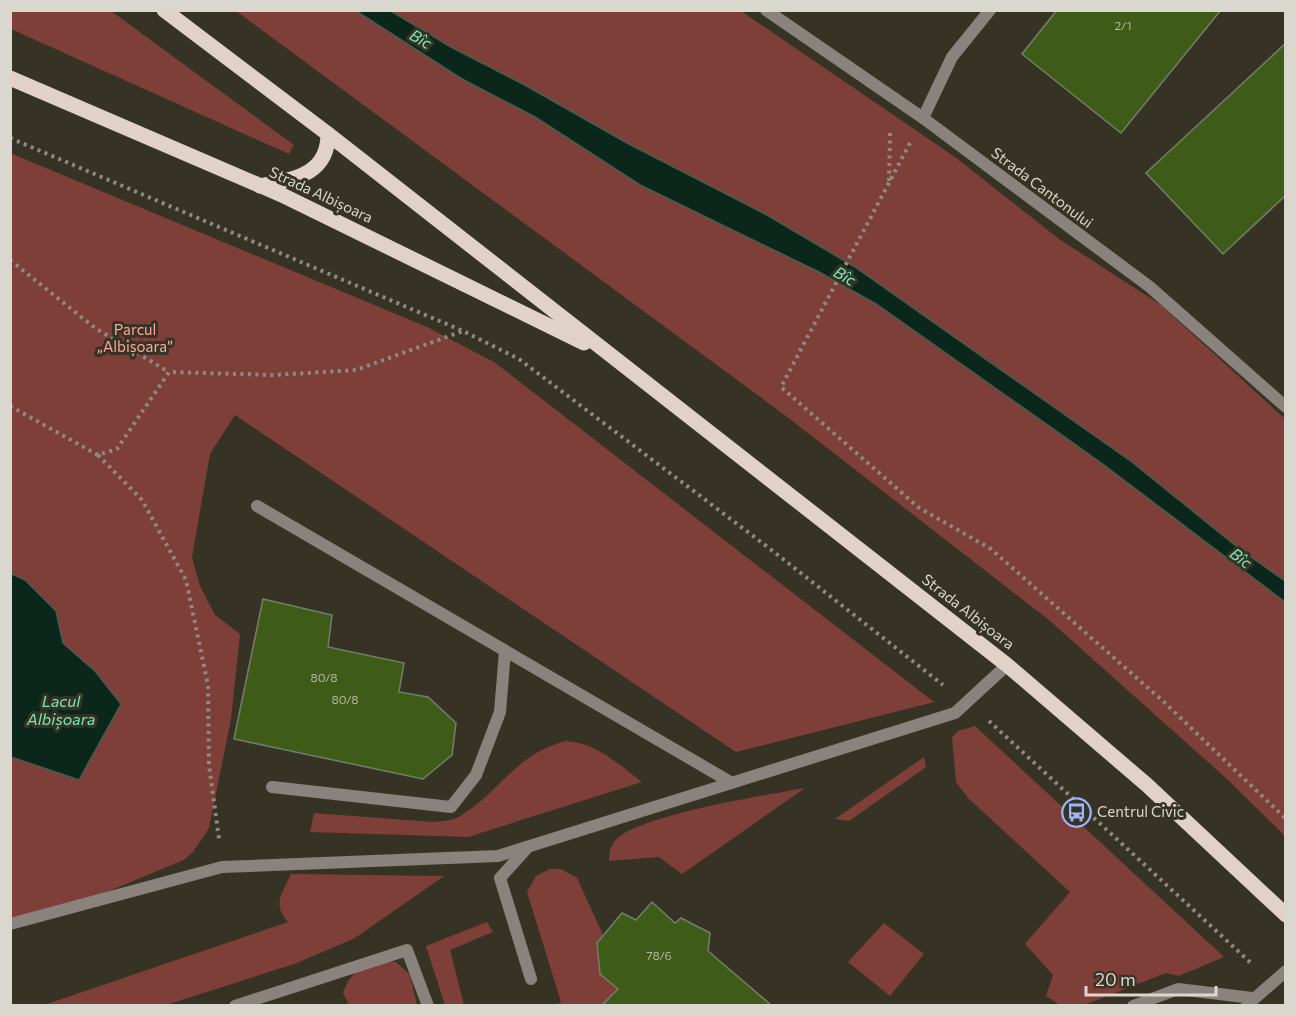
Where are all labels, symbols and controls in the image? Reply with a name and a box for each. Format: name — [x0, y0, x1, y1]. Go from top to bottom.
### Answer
house number: 2/1 — [1114, 18, 1132, 32]
water label: Bîc — [407, 25, 436, 52]
street label: Strada Cantonului — [988, 143, 1097, 231]
street label: Strada Albișoara — [266, 162, 376, 228]
water label: Bîc — [831, 262, 860, 289]
park label: Parcul „Albișoara” — [97, 320, 173, 357]
water label: Bîc — [1227, 543, 1256, 572]
street label: Strada Albișoara — [918, 570, 1018, 654]
house number: 80/8 — [310, 670, 338, 684]
water label: Lacul Albișoara — [26, 691, 95, 730]
house number: 80/8 — [331, 692, 359, 706]
bus stop icon: Centrul Civic — [1060, 796, 1092, 828]
place label: Centrul Civic — [1097, 802, 1184, 820]
house number: 78/6 — [646, 948, 672, 962]
scale bar — [1086, 959, 1216, 997]
text: 20 m — [1095, 968, 1136, 990]

